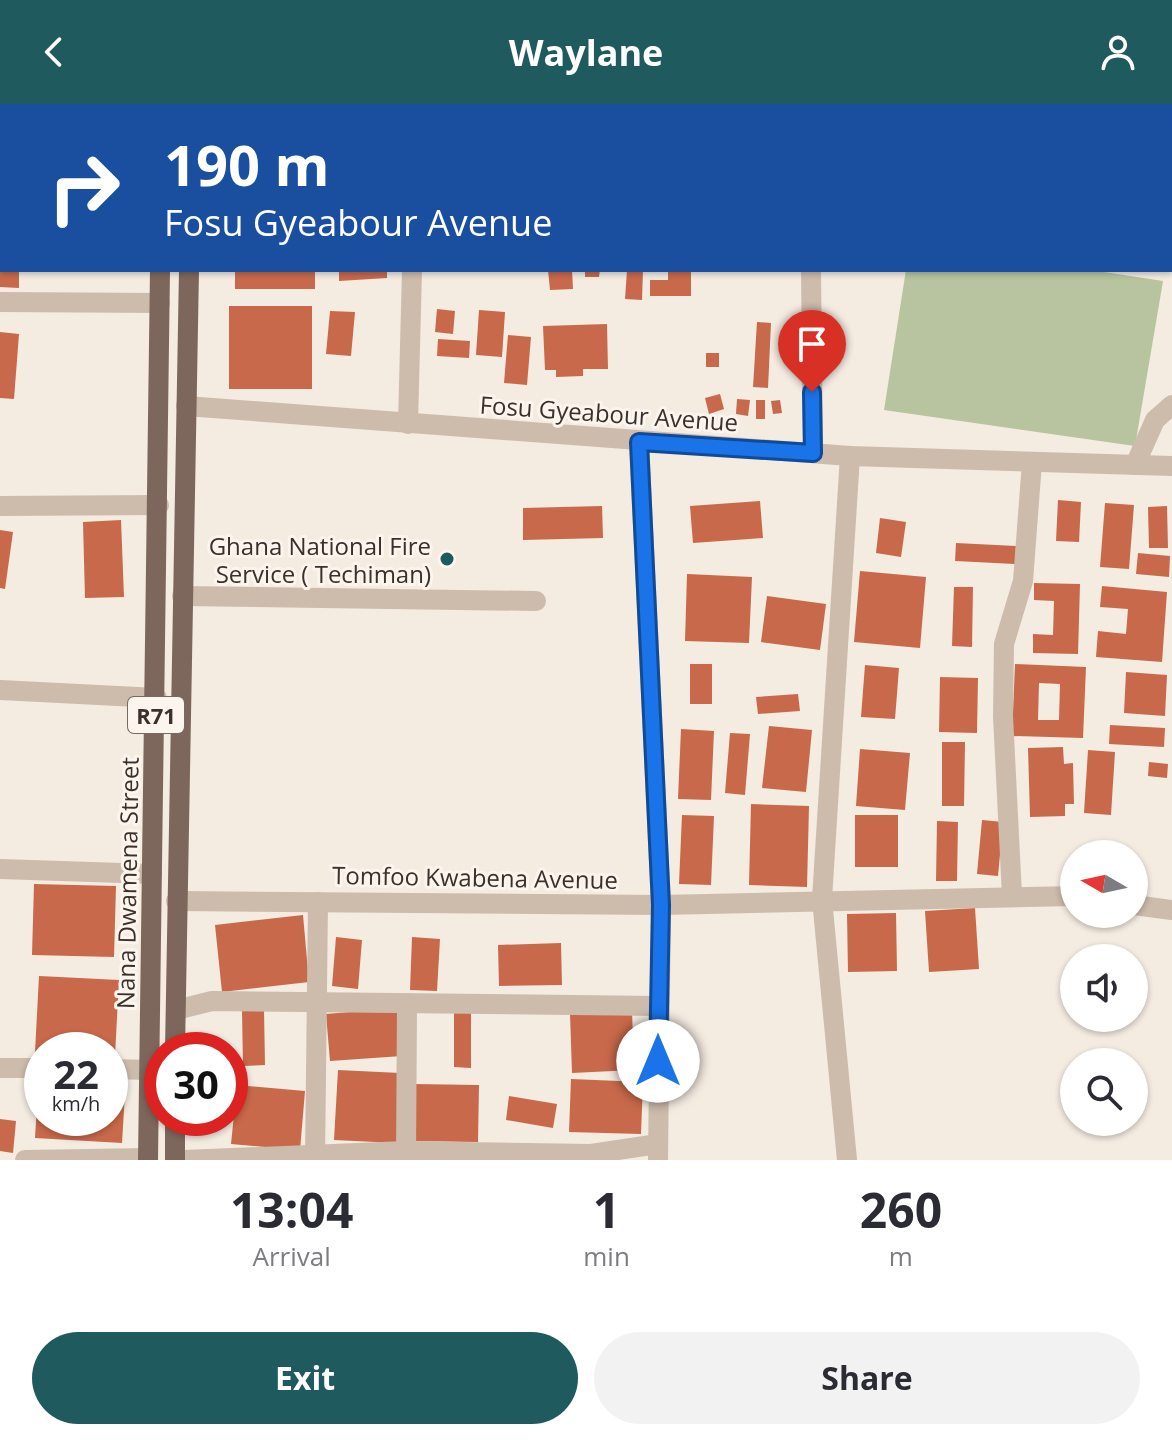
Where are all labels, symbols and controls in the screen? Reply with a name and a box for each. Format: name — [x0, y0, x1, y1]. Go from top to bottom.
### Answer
text: Waylane — [509, 28, 663, 77]
icon: back — [32, 30, 76, 74]
icon: person — [1096, 30, 1140, 74]
text: 190 m — [164, 126, 330, 202]
icon: right — [32, 136, 136, 240]
text: Fosu Gyeabour Avenue — [164, 198, 552, 247]
pin — [778, 310, 846, 392]
icon: arrive — [790, 322, 834, 366]
street label: Fosu Gyeabour Avenue — [479, 388, 739, 438]
place label: Ghana National Fire Service ( Techiman) — [209, 529, 431, 590]
marker: Ghana National Fire Service ( Techiman) — [438, 550, 456, 568]
road number: R71 — [128, 697, 184, 733]
street label: Nana Dwamena Street — [108, 757, 146, 1009]
north arrow — [1060, 840, 1148, 928]
map controls — [1060, 840, 1148, 1136]
street label: Tomfoo Kwabena Avenue — [332, 858, 618, 896]
button: sound — [1060, 944, 1148, 1032]
position arrow — [616, 1019, 700, 1103]
speed limit sign: 30 — [144, 1032, 248, 1136]
text: 22 — [53, 1046, 99, 1101]
button: search — [1060, 1048, 1148, 1136]
text: km/h — [52, 1090, 100, 1117]
text: 13:04 — [230, 1177, 353, 1242]
text: 1 — [593, 1177, 620, 1242]
text: 260 — [860, 1177, 942, 1242]
text: Arrival — [252, 1238, 331, 1274]
text: min — [583, 1238, 630, 1274]
text: m — [889, 1238, 913, 1274]
button: Exit — [32, 1332, 578, 1424]
button: Share — [594, 1332, 1140, 1424]

